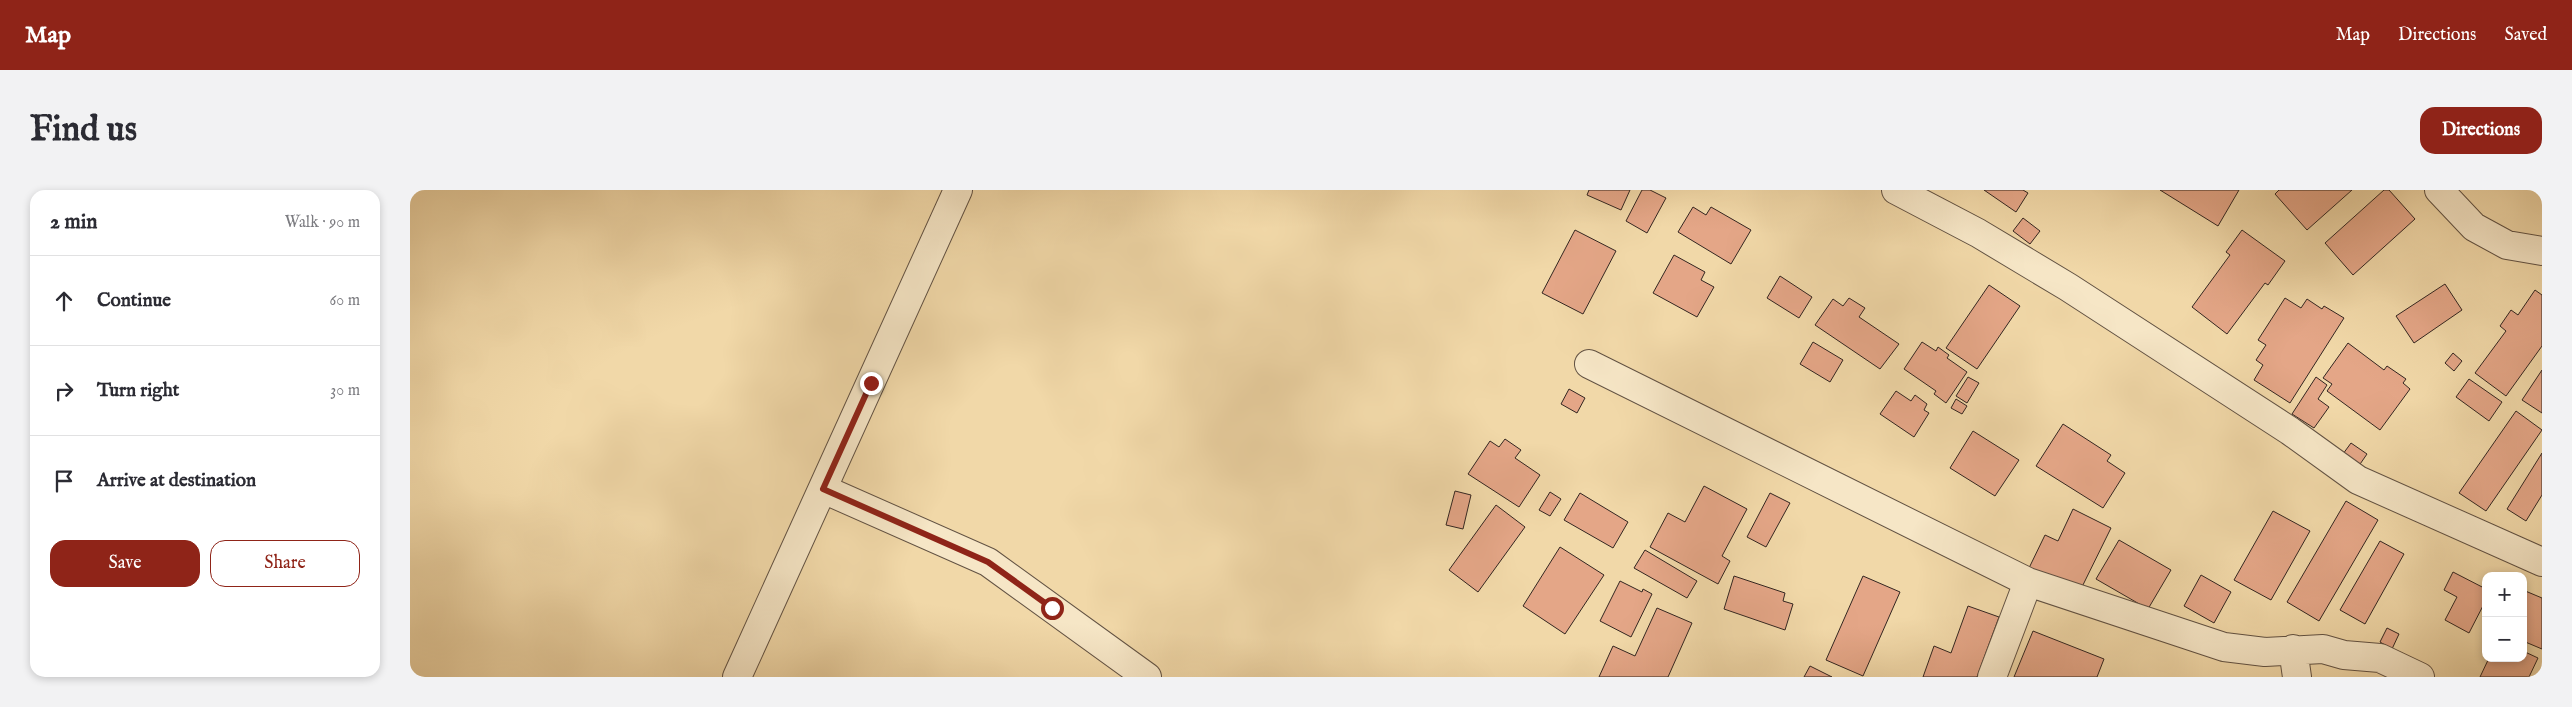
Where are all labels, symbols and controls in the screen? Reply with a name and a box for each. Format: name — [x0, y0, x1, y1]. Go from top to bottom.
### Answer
text: Map — [25, 20, 71, 51]
text: Map — [2336, 24, 2370, 47]
text: Directions — [2398, 24, 2476, 47]
text: Saved — [2504, 24, 2547, 47]
button: Directions — [2420, 107, 2542, 154]
text: Find us — [30, 108, 137, 153]
text: 2 min — [50, 209, 97, 236]
text: Walk · 90 m — [285, 213, 360, 233]
icon: ahead — [50, 287, 78, 315]
text: Continue — [97, 289, 171, 313]
text: 60 m — [330, 291, 360, 311]
route end — [860, 372, 883, 395]
icon: right — [50, 377, 78, 405]
text: Turn right — [97, 379, 179, 403]
text: 30 m — [330, 381, 360, 401]
icon: arrive — [50, 467, 78, 495]
text: Arrive at destination — [97, 469, 256, 493]
button: Save — [50, 540, 200, 587]
button: Share — [210, 540, 360, 587]
map controls — [2482, 572, 2527, 662]
button: + — [2482, 572, 2527, 617]
route start — [1041, 597, 1064, 620]
button: − — [2482, 617, 2527, 662]

